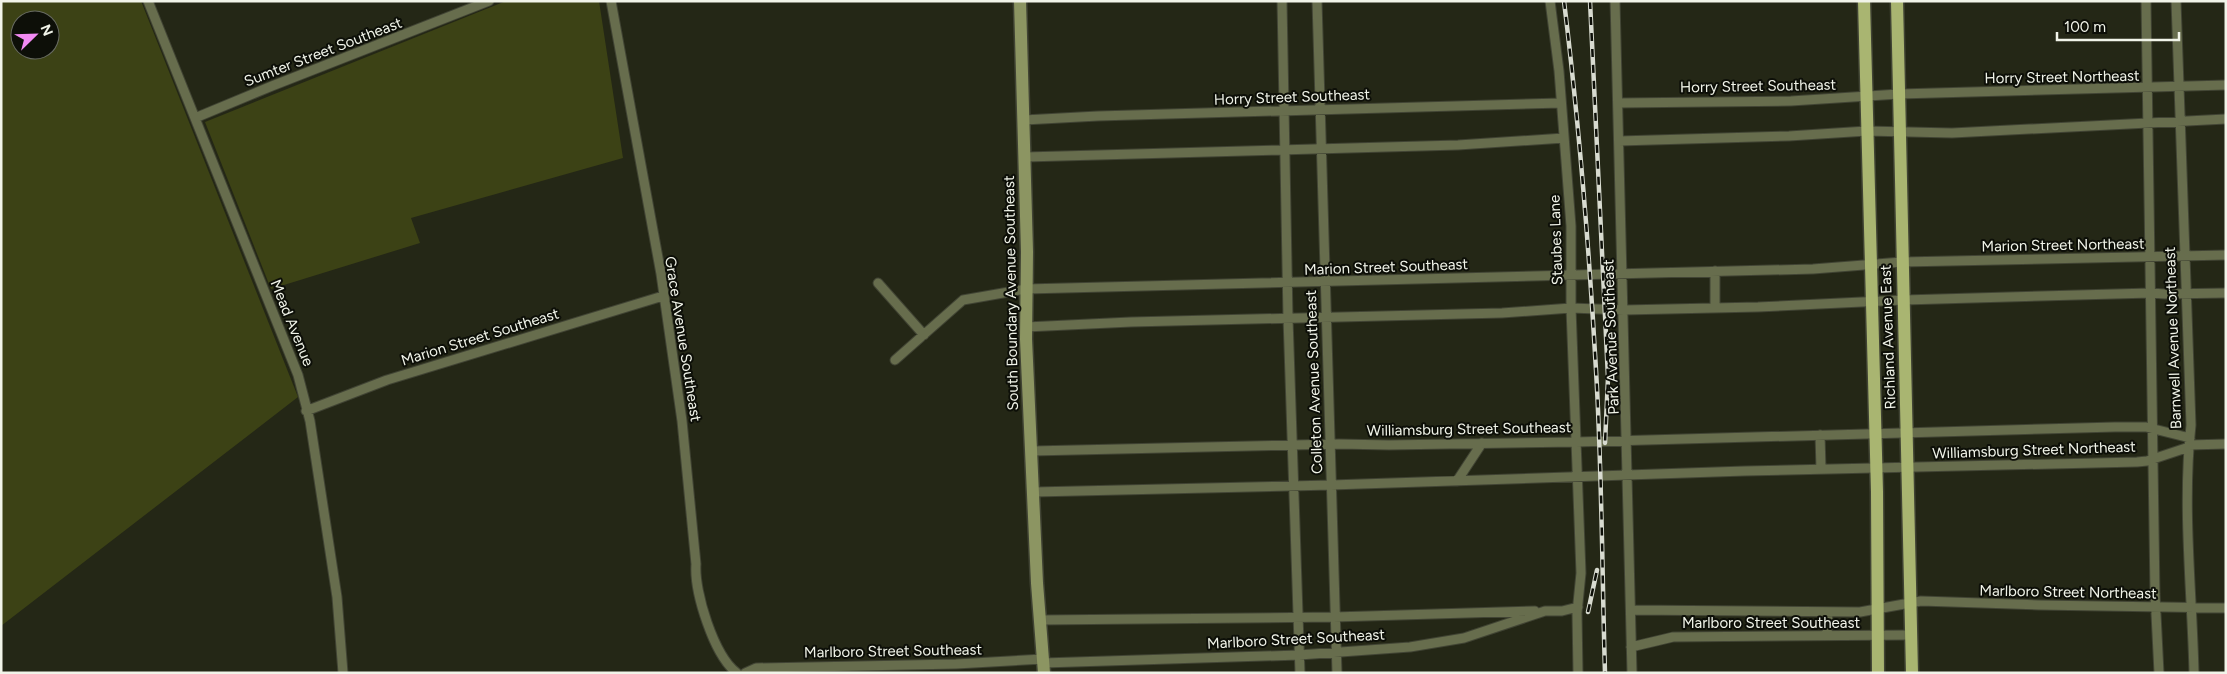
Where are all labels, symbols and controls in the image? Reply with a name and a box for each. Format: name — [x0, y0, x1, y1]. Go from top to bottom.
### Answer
north arrow — [10, 10, 60, 60]
scale bar — [2057, 10, 2180, 42]
street label: Sumter Street Southeast — [242, 13, 405, 90]
text: 100 m — [2064, 18, 2106, 36]
text: N — [37, 22, 56, 38]
street label: Horry Street Northeast — [1984, 67, 2140, 87]
street label: Horry Street Southeast — [1680, 76, 1837, 96]
street label: Horry Street Southeast — [1214, 85, 1371, 109]
street label: South Boundary Avenue Southeast — [1000, 175, 1022, 411]
street label: Staubes Lane — [1545, 194, 1567, 286]
street label: Marion Street Northeast — [1981, 235, 2145, 255]
street label: Barnwell Avenue Northeast — [2161, 246, 2185, 430]
street label: Grace Avenue Southeast — [661, 255, 705, 423]
street label: Marion Street Southeast — [1304, 255, 1469, 279]
street label: Park Avenue Southeast — [1599, 259, 1623, 415]
street label: Richland Avenue East — [1876, 264, 1900, 410]
street label: Mead Avenue — [266, 277, 318, 369]
street label: Colleton Avenue Southeast — [1302, 289, 1326, 474]
street label: Marion Street Southeast — [399, 304, 561, 370]
street label: Williamsburg Street Southeast — [1367, 418, 1572, 440]
street label: Williamsburg Street Northeast — [1932, 437, 2136, 463]
street label: Marlboro Street Northeast — [1979, 581, 2157, 603]
street label: Marlboro Street Southeast — [1682, 614, 1860, 632]
street label: Marlboro Street Southeast — [1207, 625, 1386, 653]
street label: Marlboro Street Southeast — [804, 640, 983, 662]

